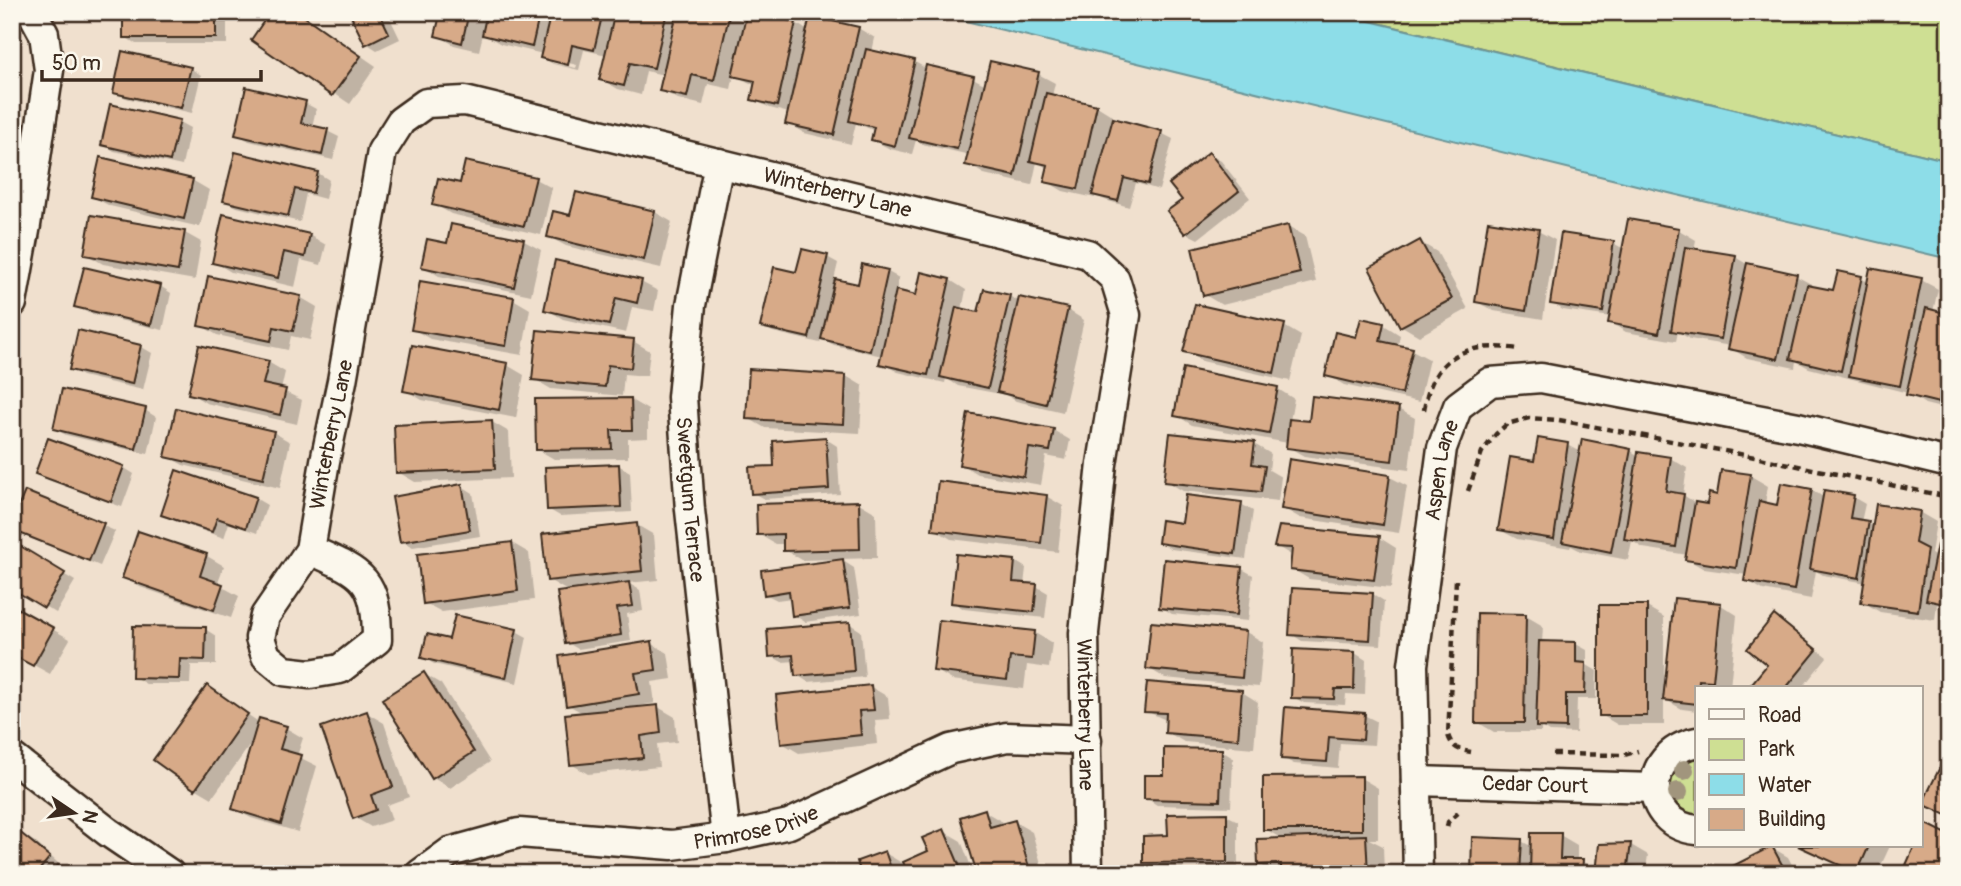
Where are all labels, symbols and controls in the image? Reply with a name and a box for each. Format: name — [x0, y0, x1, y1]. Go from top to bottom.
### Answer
scale bar — [42, 38, 261, 82]
text: 50 m — [52, 50, 101, 77]
street label: Winterberry Lane — [760, 162, 915, 224]
street label: Winterberry Lane — [304, 357, 360, 512]
street label: Aspen Lane — [1419, 415, 1466, 522]
street label: Sweetgum Terrace — [669, 416, 711, 584]
street label: Winterberry Lane — [1070, 638, 1100, 791]
legend — [1695, 686, 1923, 848]
text: Road — [1758, 702, 1802, 729]
text: Park — [1758, 736, 1795, 763]
street label: Cedar Court — [1481, 770, 1589, 800]
text: Water — [1758, 772, 1812, 799]
north arrow — [38, 778, 108, 848]
street label: Primrose Drive — [692, 799, 823, 856]
text: Building — [1758, 806, 1825, 833]
text: N — [76, 808, 103, 826]

